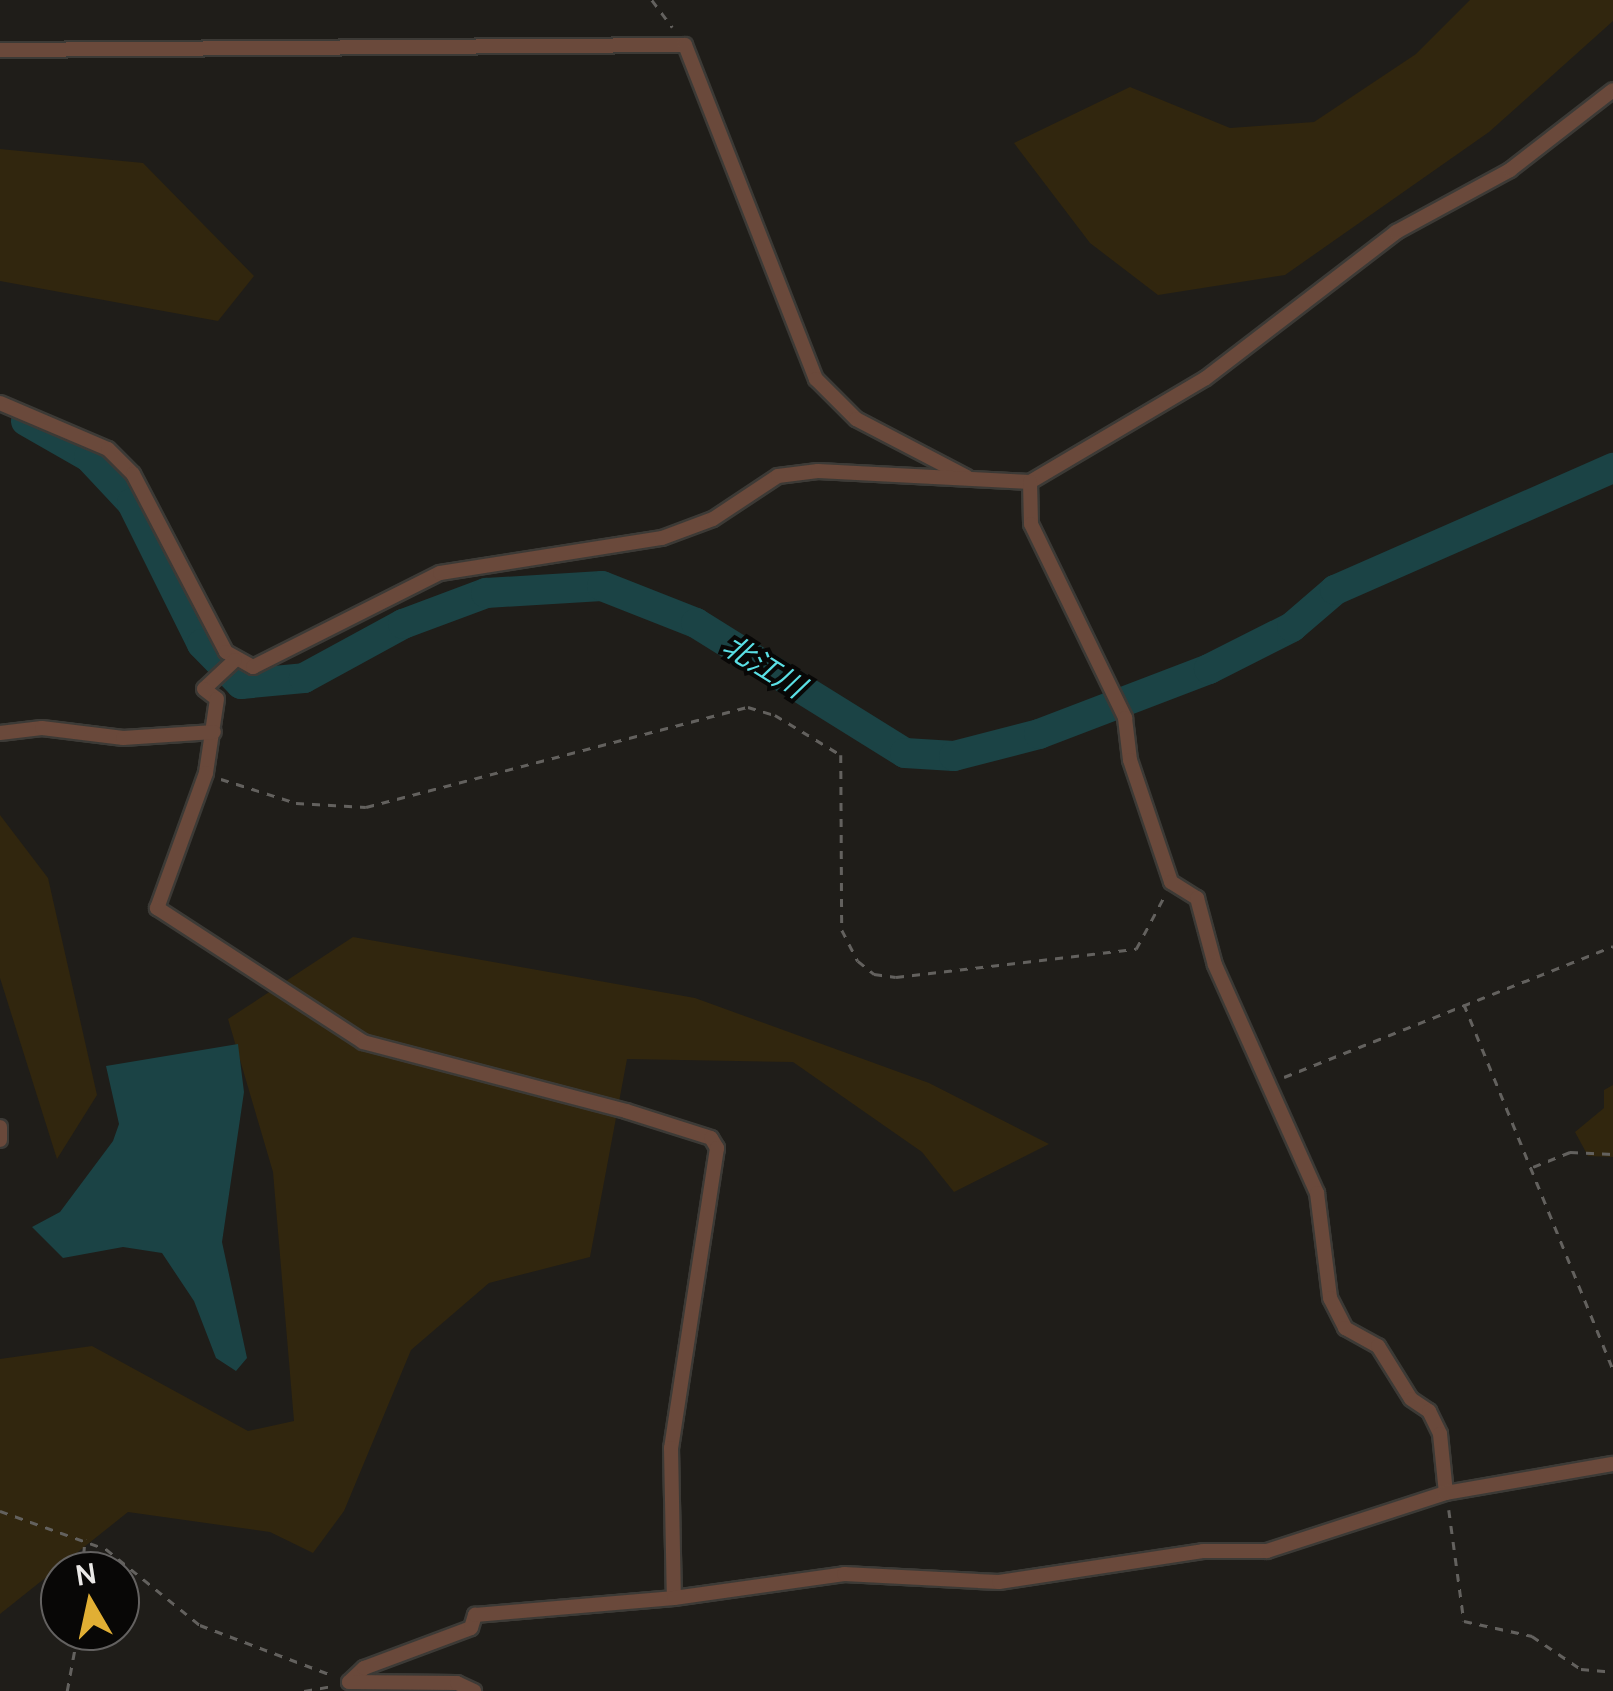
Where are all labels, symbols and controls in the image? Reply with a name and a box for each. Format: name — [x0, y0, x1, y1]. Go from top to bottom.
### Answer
water label: 北江川 — [716, 627, 812, 705]
north arrow — [40, 1551, 140, 1651]
text: N — [73, 1553, 99, 1594]

